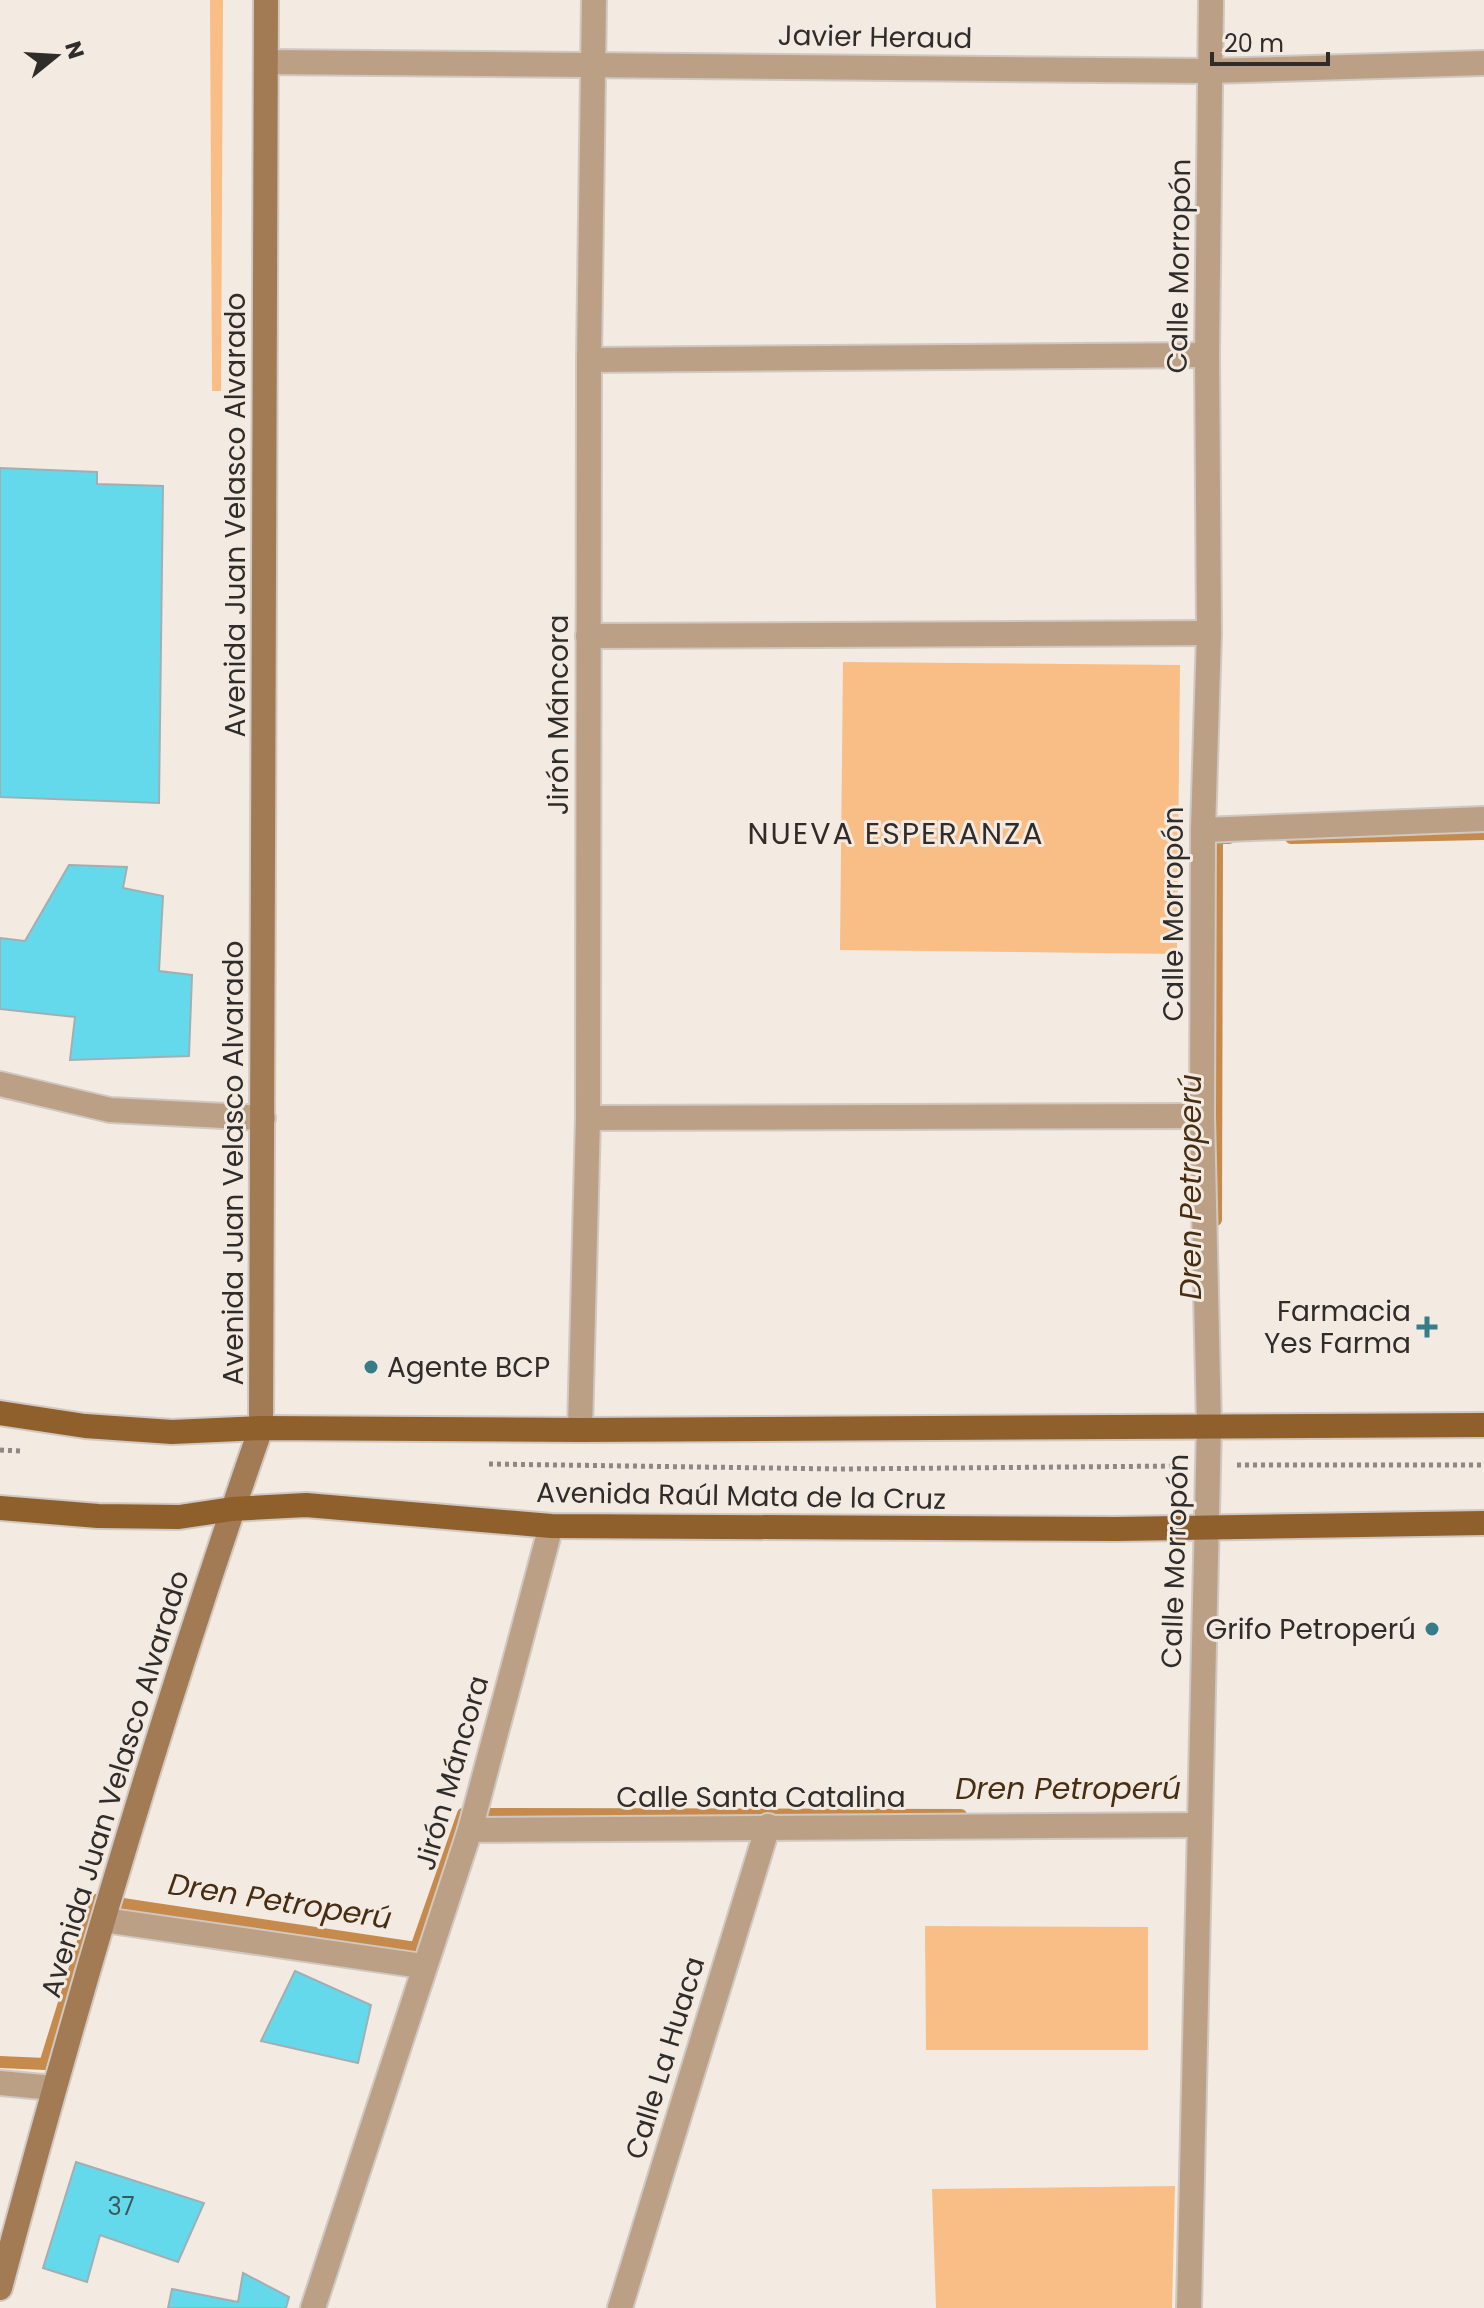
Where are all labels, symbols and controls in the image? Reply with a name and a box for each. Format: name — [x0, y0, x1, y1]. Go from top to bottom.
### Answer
north arrow — [16, 16, 96, 96]
street label: Javier Heraud — [777, 16, 973, 58]
scale bar — [1212, 16, 1328, 66]
text: 20 m — [1224, 27, 1284, 60]
text: N — [57, 37, 92, 63]
street label: Calle Morropón — [1158, 158, 1200, 374]
street label: Avenida Juan Velasco Alvarado — [216, 293, 255, 737]
street label: Jirón Máncora — [539, 615, 578, 815]
street label: Calle Morropón — [1154, 807, 1193, 1021]
district label: NUEVA ESPERANZA — [748, 812, 1045, 855]
street label: Avenida Juan Velasco Alvarado — [214, 941, 253, 1385]
water label: Dren Petroperú — [1169, 1074, 1212, 1300]
place label: Farmacia Yes Farma — [1264, 1292, 1411, 1363]
marker: Farmacia Yes Farma — [1418, 1318, 1436, 1336]
place label: Agente BCP — [387, 1348, 550, 1387]
marker: Agente BCP — [362, 1358, 380, 1376]
street label: Calle Morropón — [1152, 1453, 1198, 1669]
street label: Avenida Raúl Mata de la Cruz — [536, 1473, 946, 1519]
street label: Avenida Juan Velasco Alvarado — [31, 1566, 199, 2002]
place label: Grifo Petroperú — [1205, 1610, 1416, 1649]
marker: Grifo Petroperú — [1423, 1620, 1441, 1638]
street label: Jirón Máncora — [406, 1671, 498, 1875]
water label: Dren Petroperú — [955, 1767, 1181, 1810]
street label: Calle Santa Catalina — [616, 1778, 906, 1817]
water label: Dren Petroperú — [165, 1862, 395, 1940]
street label: Calle La Huaca — [616, 1952, 714, 2164]
house number: 37 — [107, 2190, 135, 2223]

